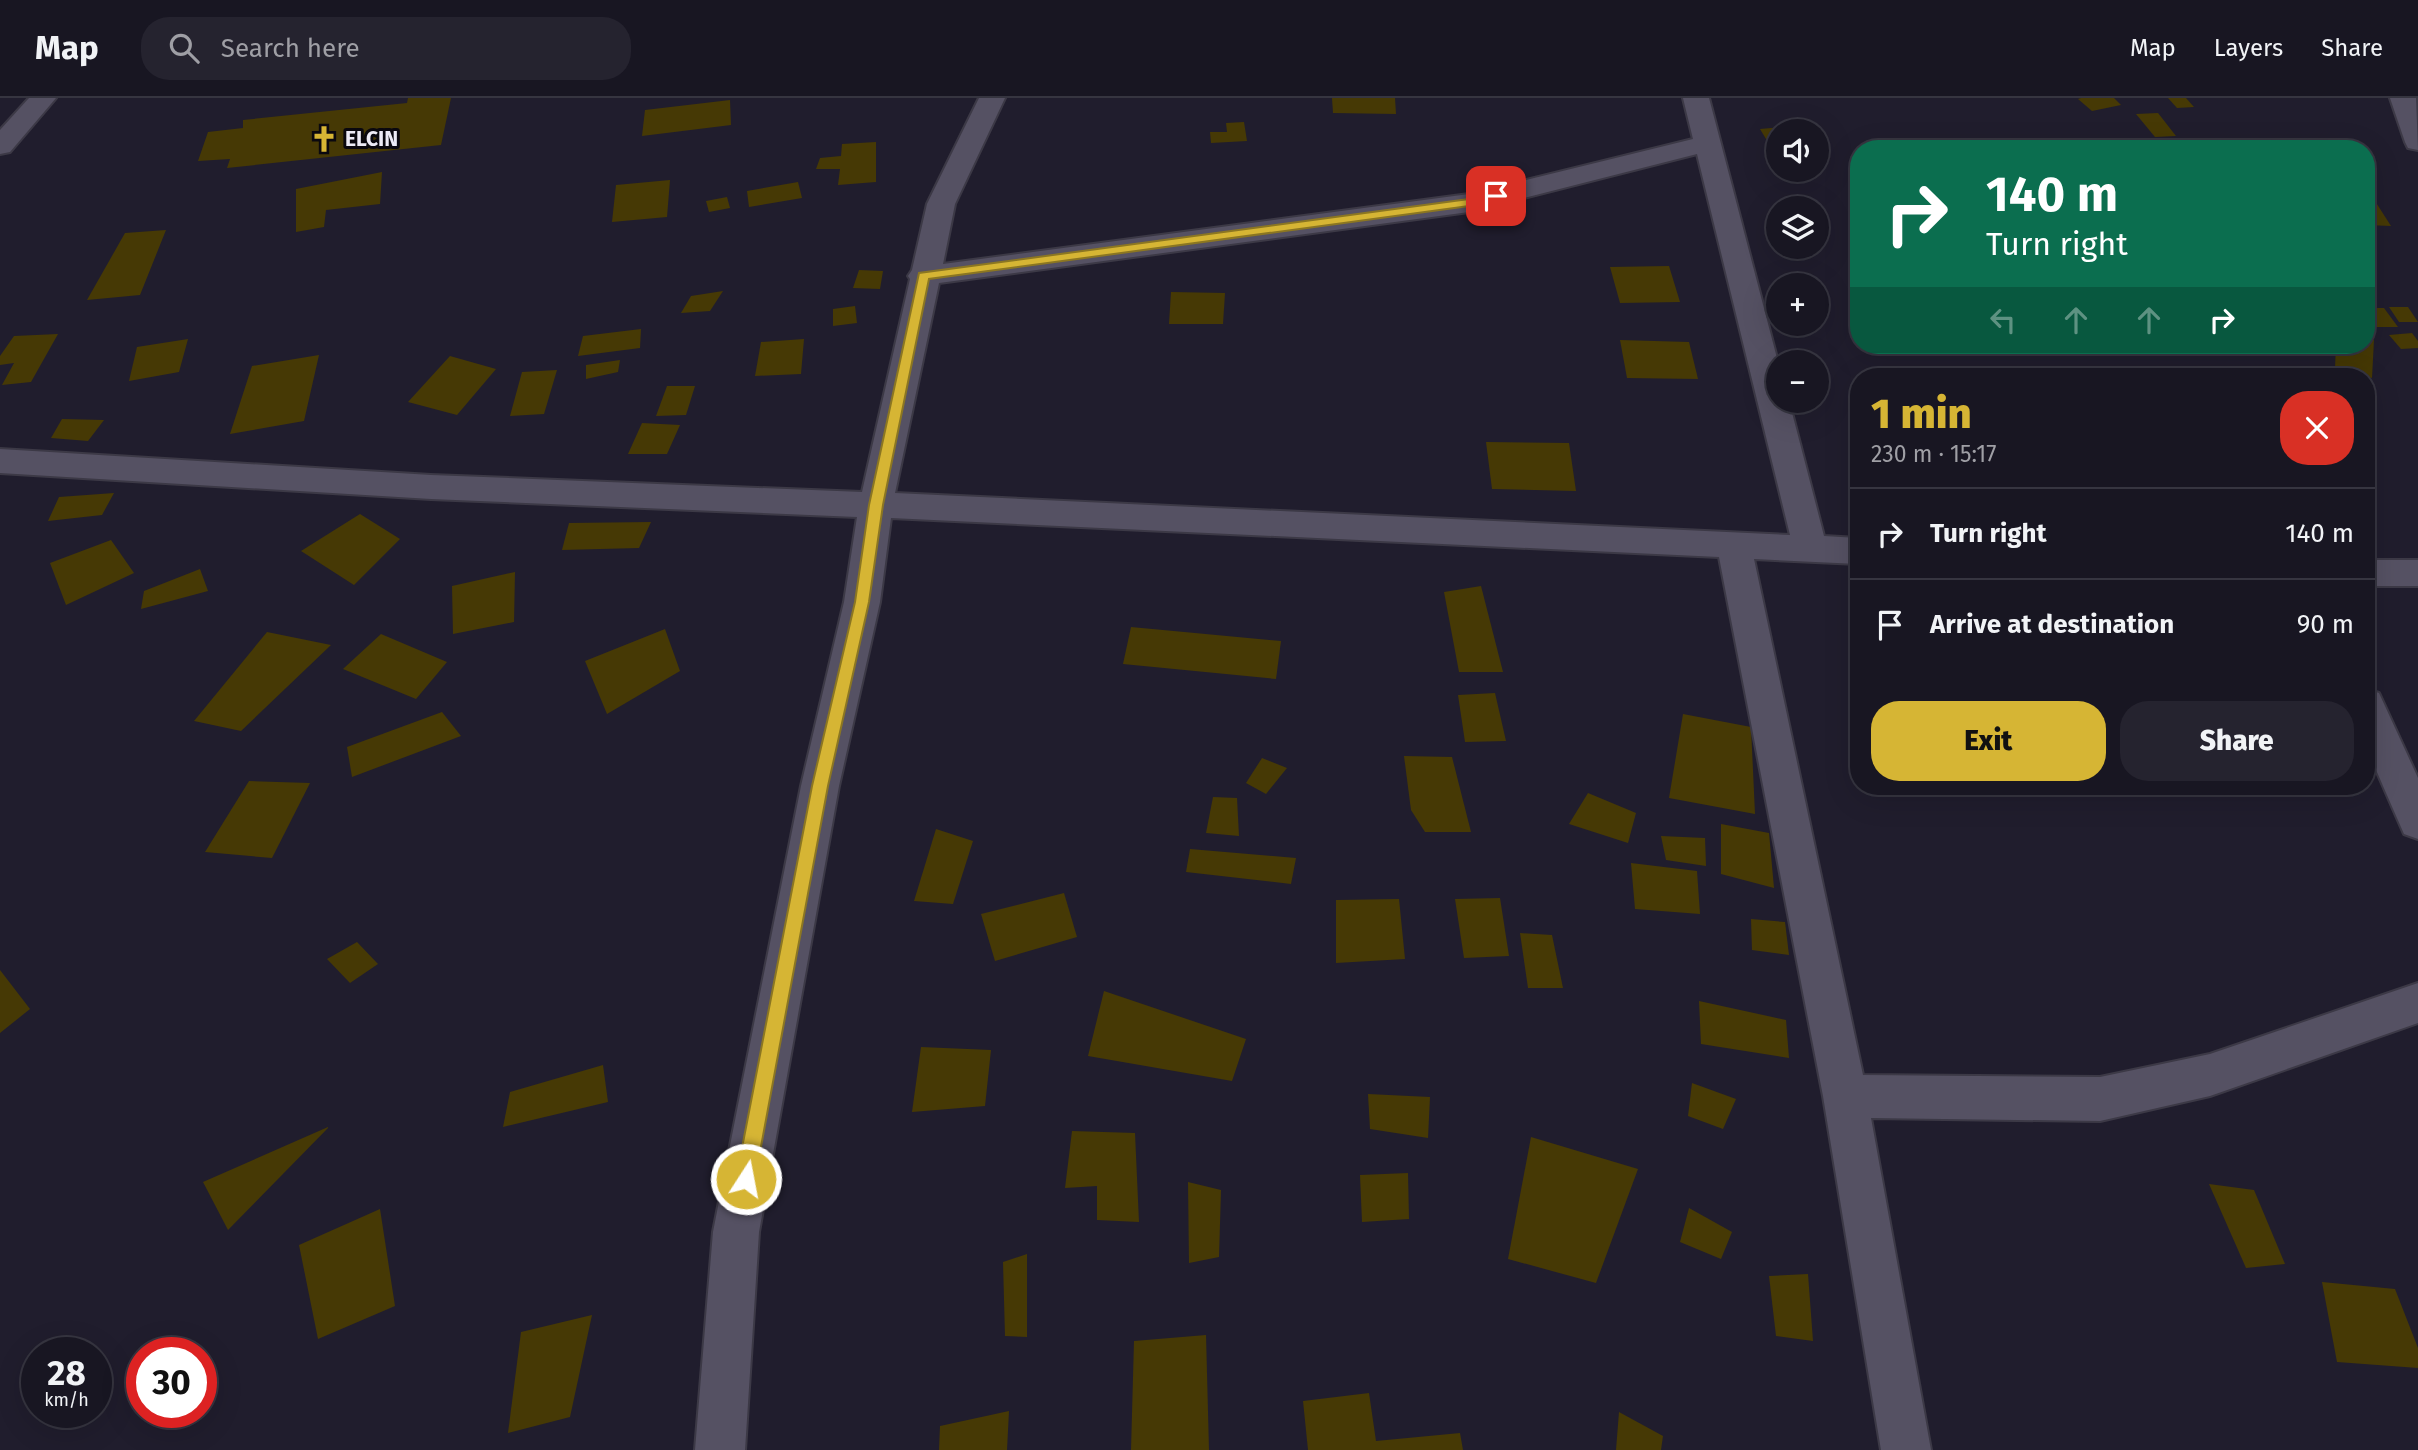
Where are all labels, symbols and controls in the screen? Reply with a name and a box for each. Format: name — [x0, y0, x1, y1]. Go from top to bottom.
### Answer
search box — [141, 17, 631, 80]
text: Map — [35, 28, 99, 68]
icon: search — [165, 29, 203, 67]
text: Search here — [221, 33, 360, 64]
text: Map — [2130, 34, 2176, 62]
text: Layers — [2214, 34, 2283, 62]
text: Share — [2321, 34, 2383, 62]
map controls — [1766, 119, 1829, 413]
button: sound — [1766, 119, 1829, 182]
church icon: ELCIN — [309, 124, 339, 154]
place label: ELCIN — [345, 126, 398, 152]
text: 140 m — [1986, 165, 2118, 224]
pin — [1466, 166, 1526, 226]
icon: right — [1871, 168, 1962, 259]
icon: arrive — [1477, 177, 1515, 215]
button: layers — [1766, 196, 1829, 259]
text: Turn right — [1986, 225, 2128, 263]
button: + — [1766, 273, 1829, 336]
icon: left — [1984, 301, 2022, 339]
icon: ahead — [2057, 301, 2095, 339]
icon: ahead — [2130, 301, 2168, 339]
icon: right — [2203, 301, 2241, 339]
button: − — [1766, 350, 1829, 413]
text: 1 min — [1871, 389, 1972, 439]
button: close — [2280, 391, 2354, 465]
text: 230 m · 15:17 — [1871, 440, 1996, 468]
icon: right — [1871, 515, 1909, 553]
text: Turn right — [1930, 518, 2047, 549]
text: 140 m — [2285, 518, 2354, 549]
icon: arrive — [1871, 606, 1909, 644]
text: Arrive at destination — [1930, 609, 2174, 640]
text: 90 m — [2297, 609, 2354, 640]
button: Exit — [1871, 701, 2106, 781]
button: Share — [2120, 701, 2354, 781]
position arrow — [709, 1142, 783, 1216]
speed limit sign: 30 — [126, 1337, 217, 1428]
text: 28 — [47, 1352, 86, 1394]
text: km/h — [44, 1389, 89, 1411]

